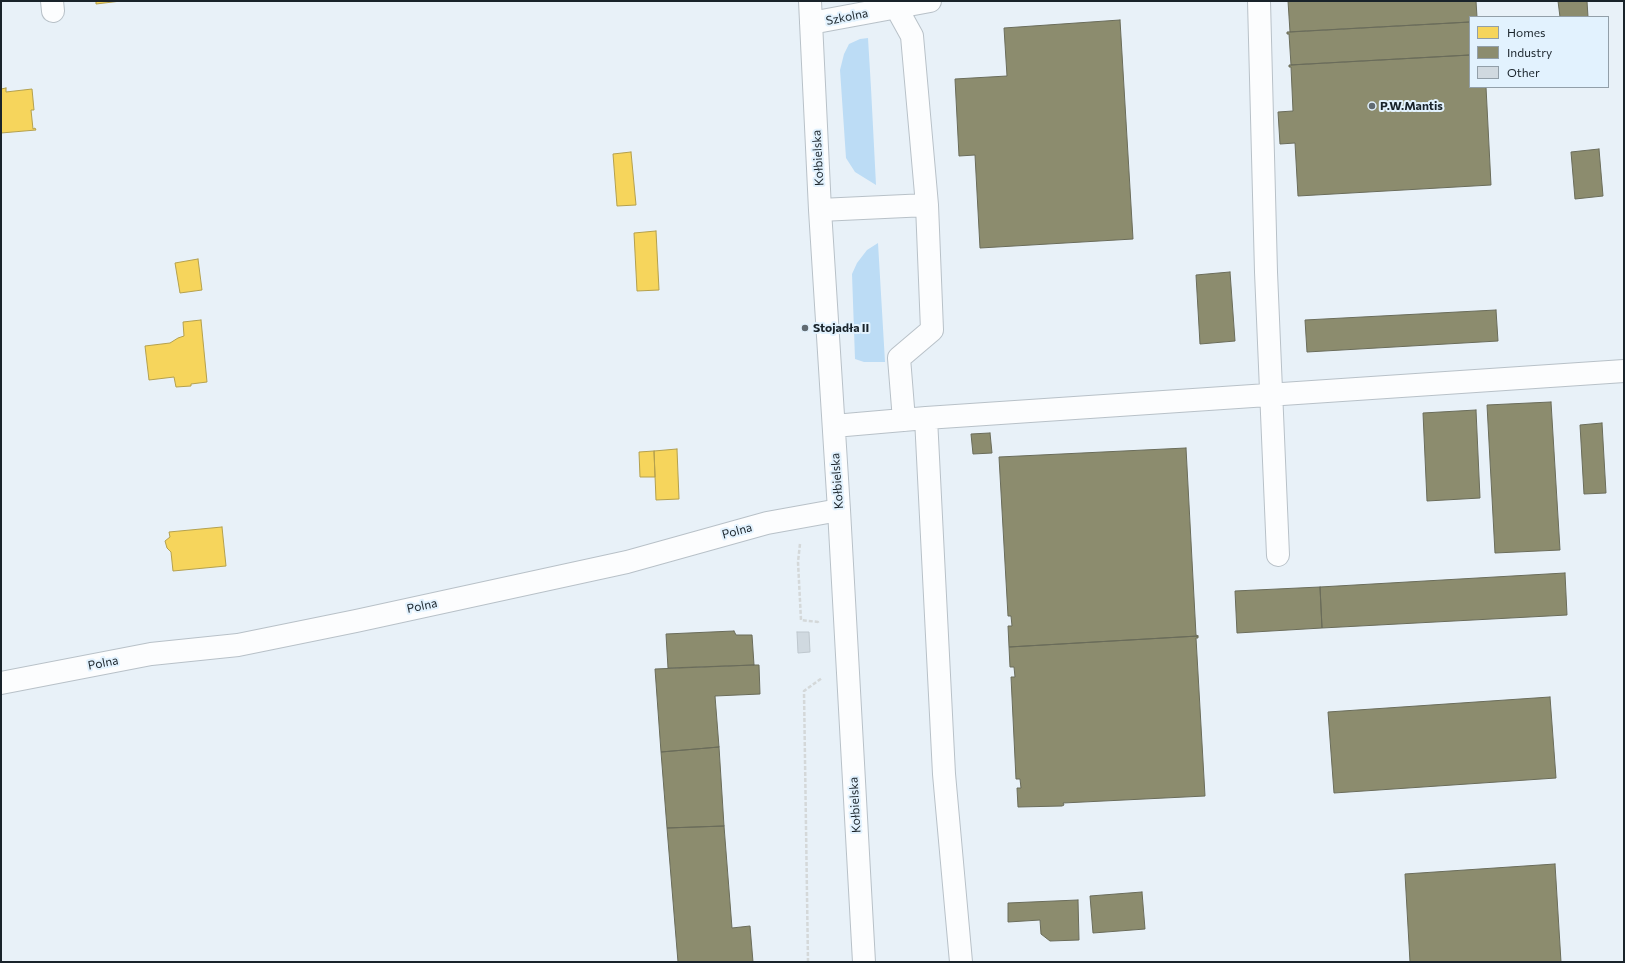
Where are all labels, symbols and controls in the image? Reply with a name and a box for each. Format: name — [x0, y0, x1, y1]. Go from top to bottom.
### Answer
street label: Szkolna — [825, 6, 869, 28]
legend — [1469, 16, 1609, 88]
text: Homes — [1507, 25, 1545, 39]
text: Industry — [1507, 45, 1552, 59]
text: Other — [1507, 65, 1540, 79]
place label: P.W.Mantis — [1380, 99, 1443, 113]
marker: P.W.Mantis — [1367, 101, 1377, 111]
street label: Kołbielska — [809, 130, 827, 186]
place label: Stojadła II — [813, 321, 869, 335]
marker: Stojadła II — [800, 323, 810, 333]
street label: Kołbielska — [828, 452, 846, 510]
street label: Polna — [720, 520, 754, 542]
street label: Polna — [405, 596, 439, 616]
street label: Polna — [87, 653, 119, 673]
street label: Kołbielska — [846, 777, 864, 833]

